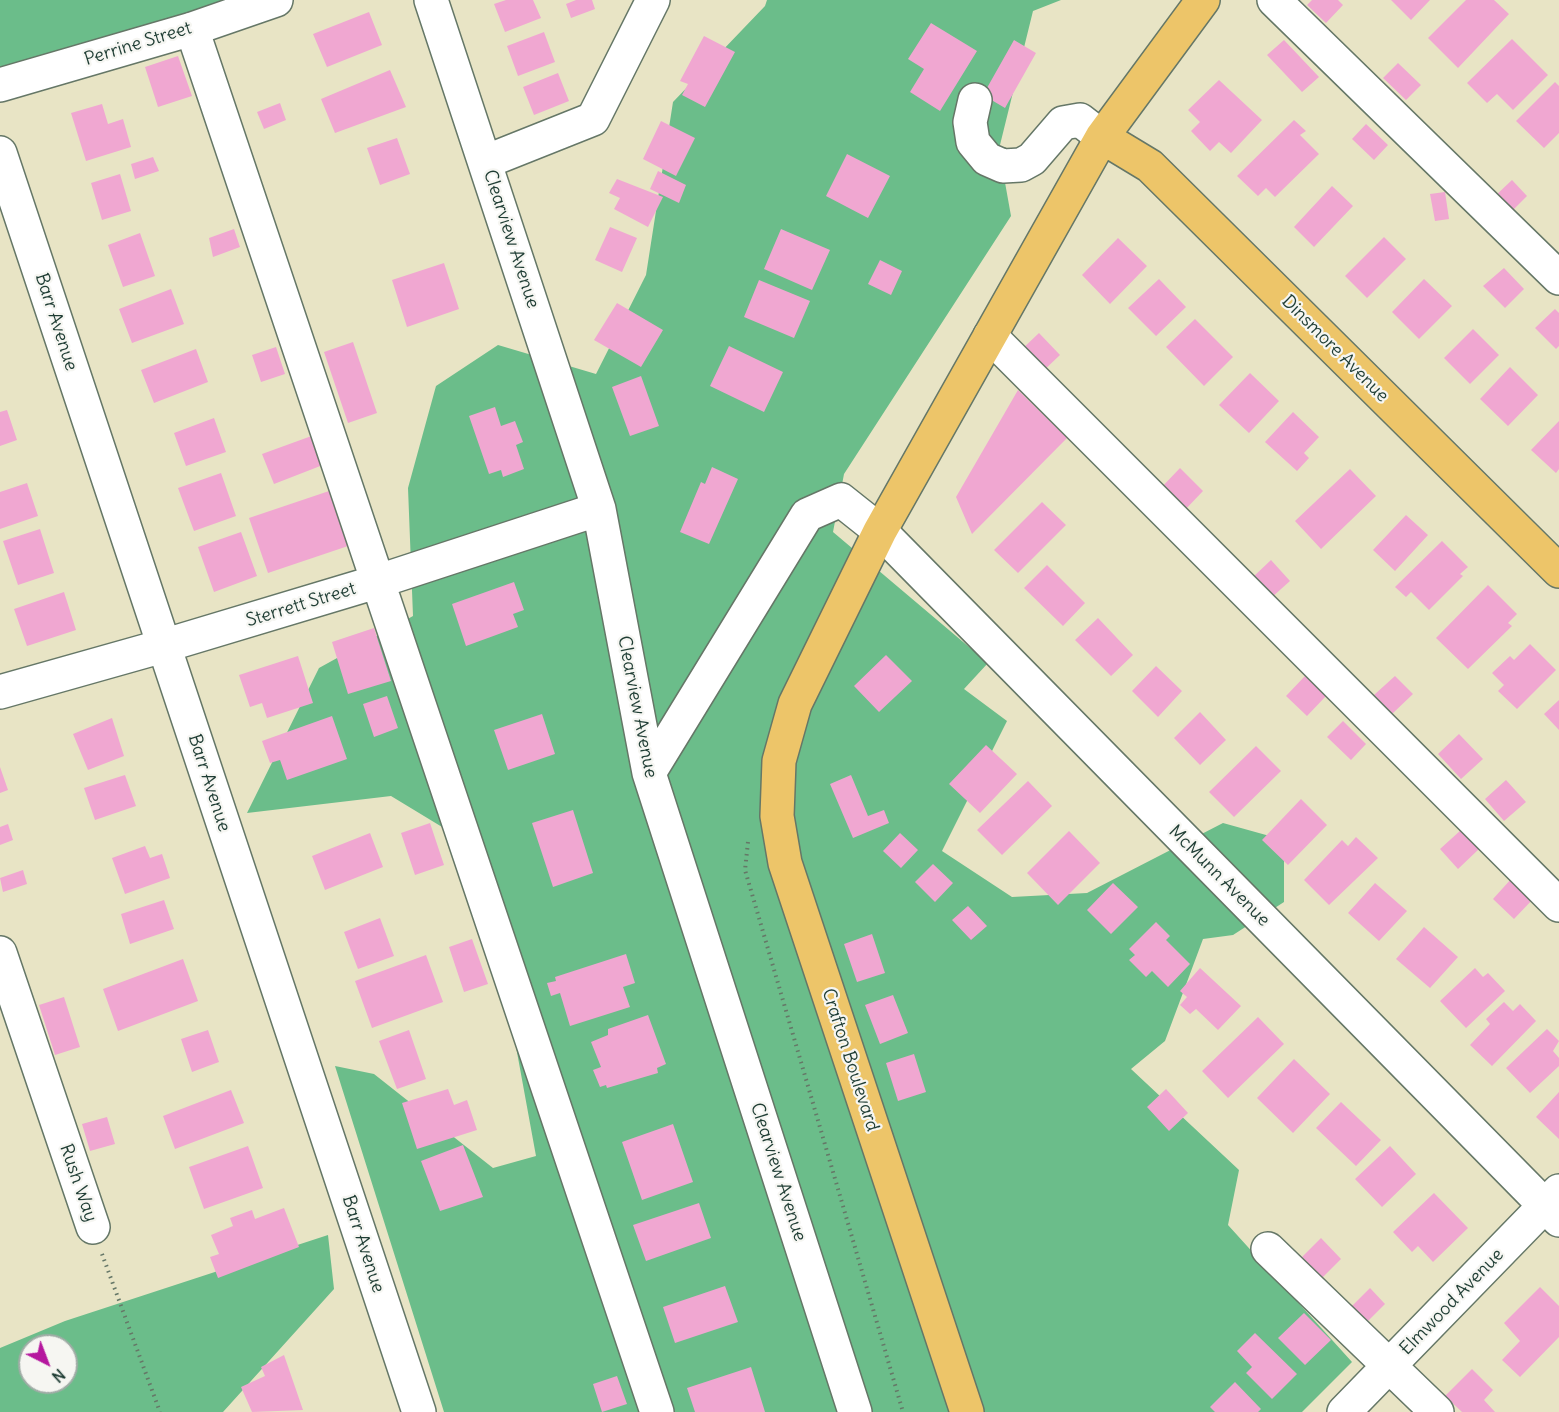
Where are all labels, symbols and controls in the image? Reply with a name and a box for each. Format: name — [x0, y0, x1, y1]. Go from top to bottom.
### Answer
street label: Perrine Street — [82, 17, 194, 71]
street label: Clearview Avenue — [478, 167, 544, 311]
street label: Barr Avenue — [30, 270, 82, 374]
street label: Dinsmore Avenue — [1277, 291, 1393, 407]
street label: Sterrett Street — [244, 578, 358, 632]
street label: Clearview Avenue — [613, 634, 661, 780]
street label: Barr Avenue — [183, 731, 235, 835]
street label: McMunn Avenue — [1164, 821, 1274, 931]
street label: Crafton Boulevard — [817, 986, 883, 1134]
street label: Clearview Avenue — [745, 1100, 811, 1244]
street label: Rush Way — [55, 1141, 101, 1225]
street label: Barr Avenue — [337, 1192, 389, 1296]
street label: Elmwood Avenue — [1396, 1244, 1508, 1360]
north arrow — [18, 1334, 78, 1394]
text: N — [48, 1365, 70, 1387]

